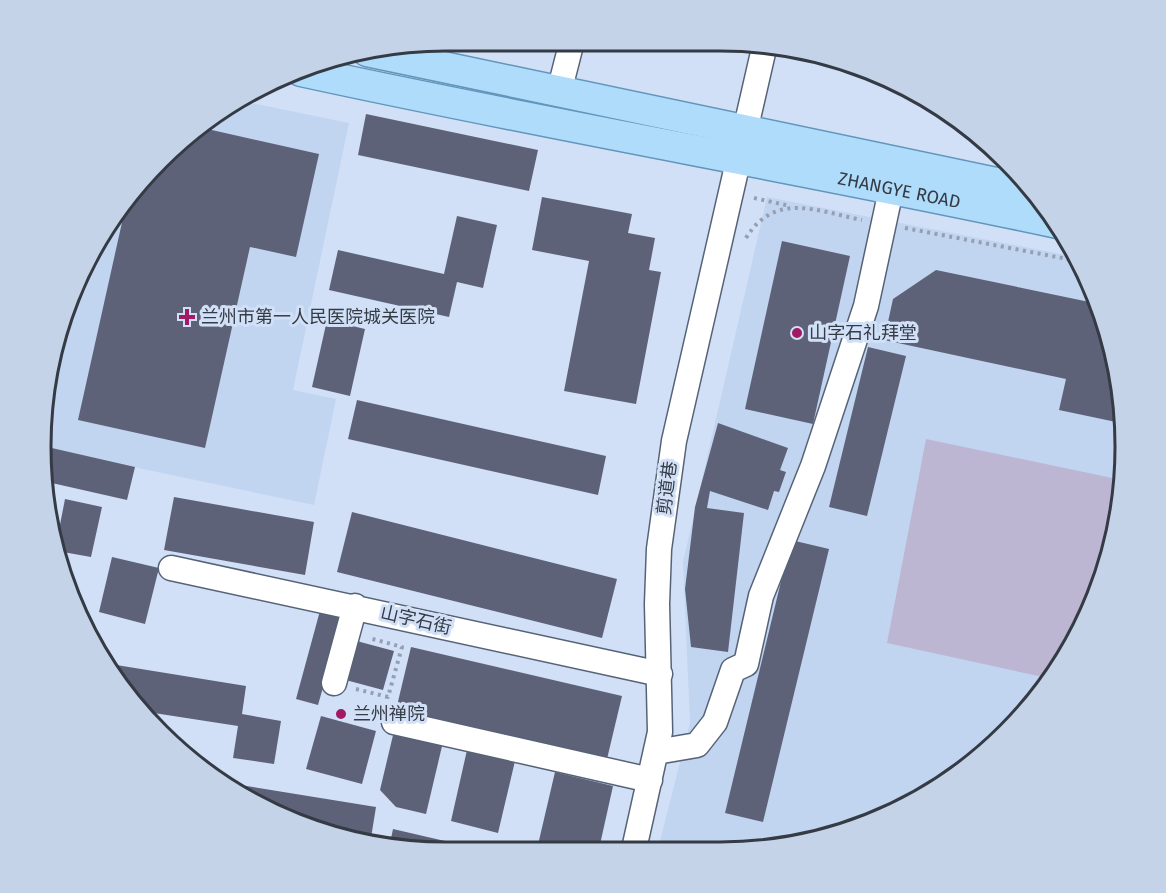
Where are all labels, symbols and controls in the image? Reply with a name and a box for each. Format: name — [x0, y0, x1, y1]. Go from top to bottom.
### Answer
street label: ZHANGYE ROAD — [836, 167, 962, 213]
place label: 兰州市第一人民医院城关医院 — [201, 306, 435, 328]
marker: 兰州市第一人民医院城关医院 — [178, 308, 196, 326]
place label: 山字石礼拜堂 — [809, 322, 917, 344]
marker: 山字石礼拜堂 — [790, 326, 804, 340]
street label: 剪道巷 — [653, 460, 681, 516]
street label: 山字石街 — [378, 601, 454, 639]
place label: 兰州禅院 — [353, 703, 425, 725]
marker: 兰州禅院 — [334, 707, 348, 721]

